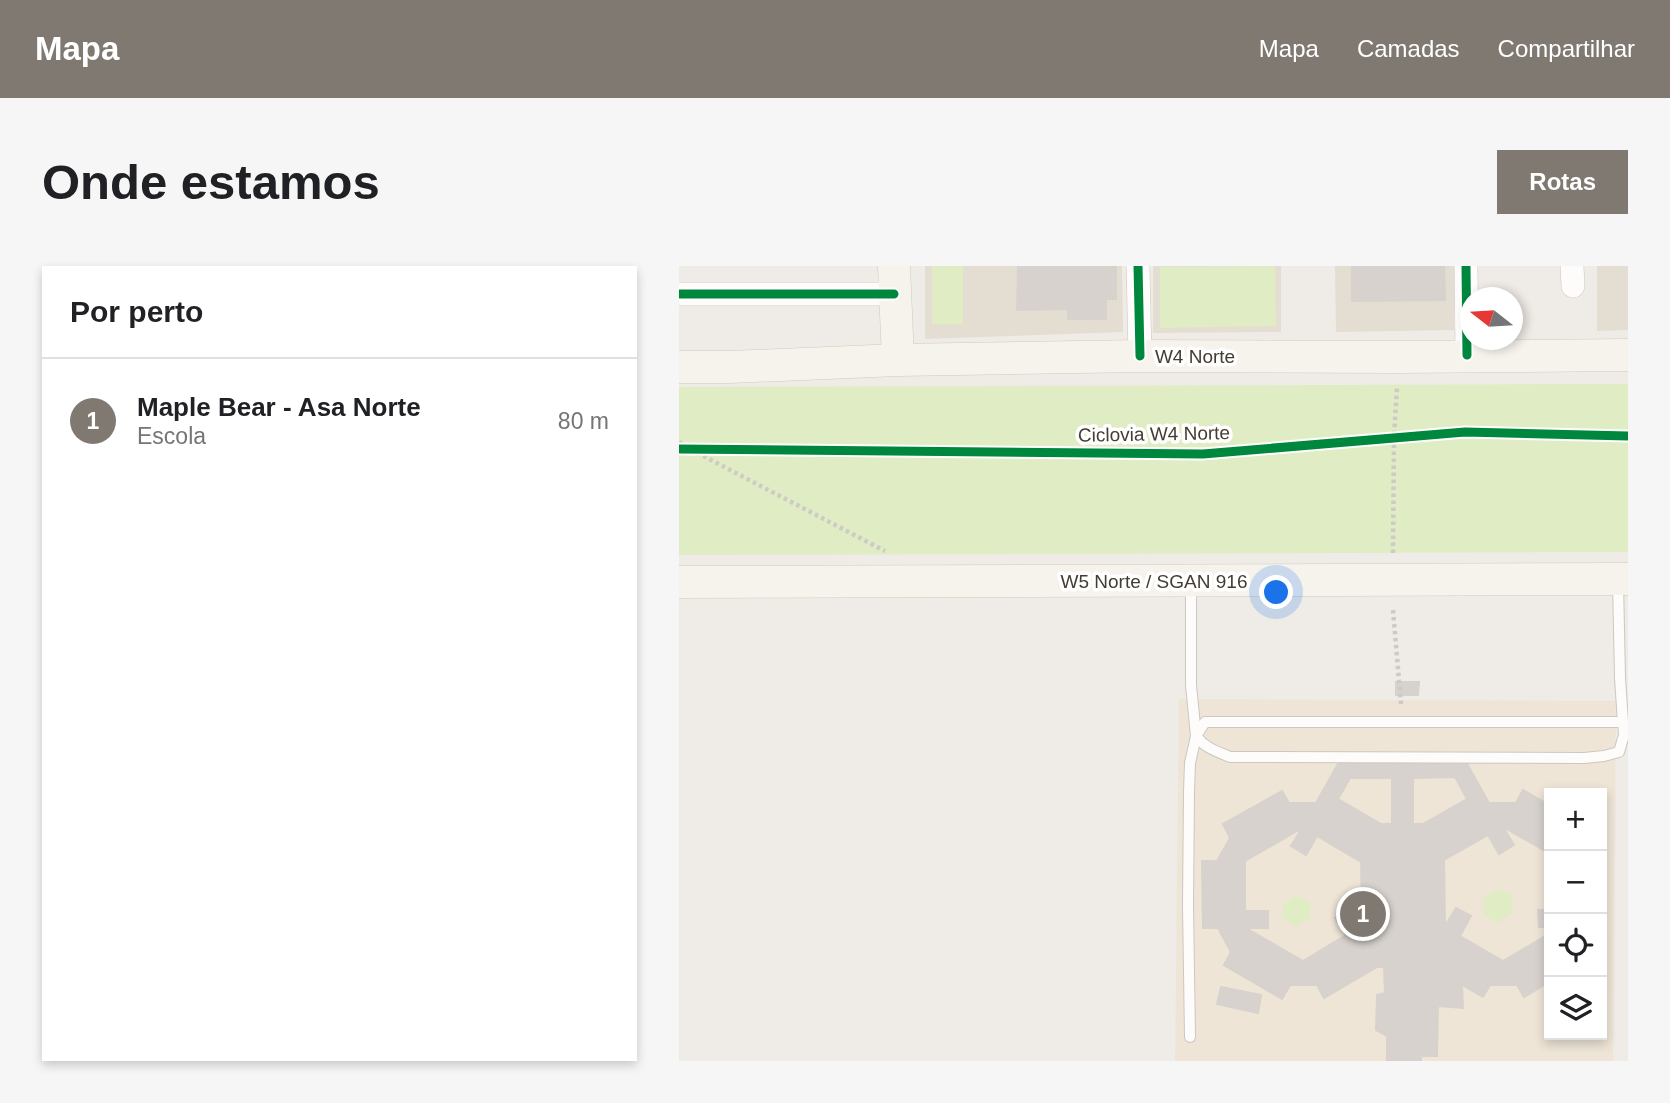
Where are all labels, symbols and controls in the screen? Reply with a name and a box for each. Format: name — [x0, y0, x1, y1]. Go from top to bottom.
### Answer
text: Mapa — [35, 30, 119, 67]
text: Mapa — [1259, 35, 1319, 62]
text: Camadas — [1357, 35, 1460, 62]
text: Compartilhar — [1498, 35, 1635, 62]
button: Rotas — [1497, 150, 1628, 214]
text: Onde estamos — [42, 155, 380, 209]
north arrow — [1460, 287, 1523, 350]
text: Por perto — [70, 295, 203, 328]
street label: W4 Norte — [1155, 346, 1235, 367]
text: Maple Bear - Asa Norte — [137, 392, 421, 422]
text: 1 — [87, 408, 99, 434]
text: 80 m — [558, 408, 609, 434]
street label: Ciclovia W4 Norte — [1078, 422, 1230, 446]
text: Escola — [137, 423, 206, 449]
street label: W5 Norte / SGAN 916 — [1061, 571, 1247, 592]
your location — [1259, 575, 1293, 609]
map controls — [1544, 788, 1607, 1040]
button: + — [1544, 788, 1607, 851]
button: − — [1544, 851, 1607, 914]
pin: 1 — [1340, 888, 1386, 940]
button: locate — [1544, 914, 1607, 977]
button: layers — [1544, 977, 1607, 1040]

